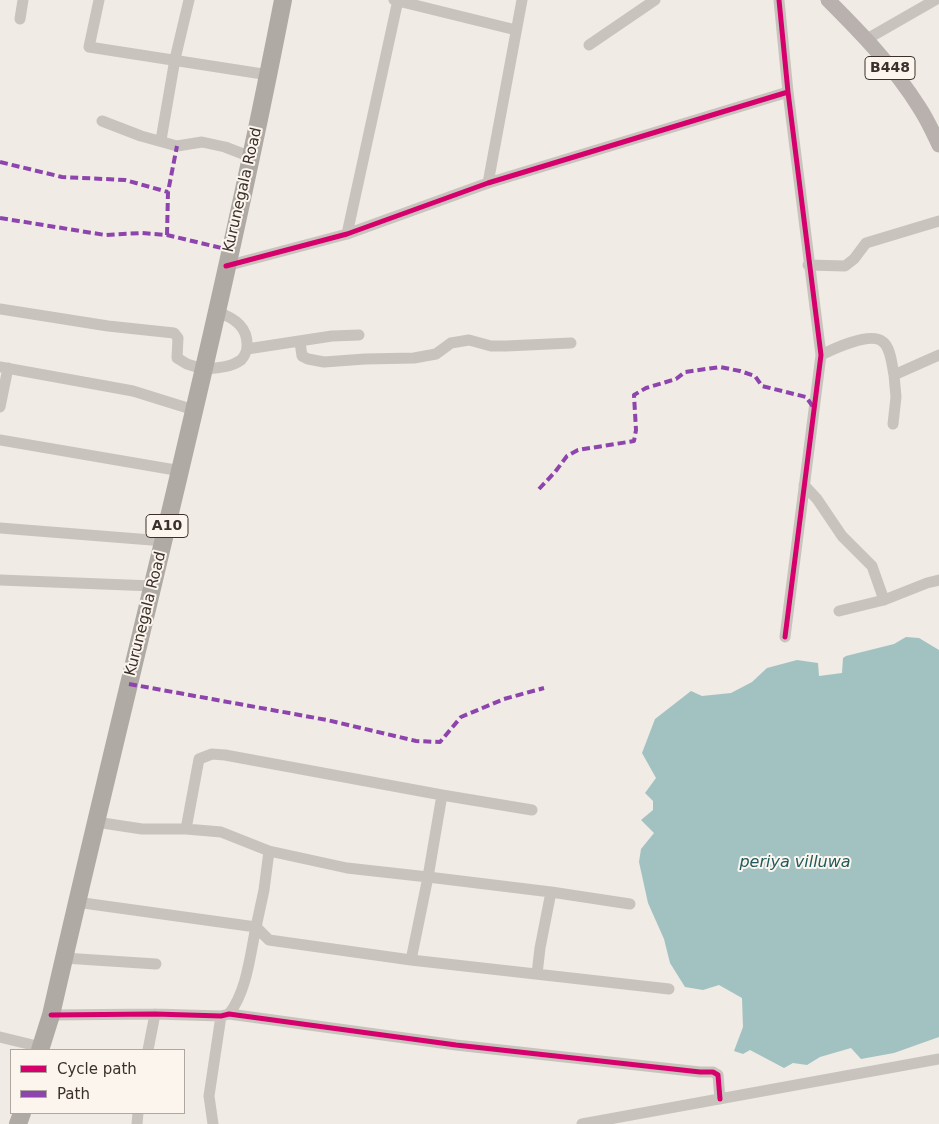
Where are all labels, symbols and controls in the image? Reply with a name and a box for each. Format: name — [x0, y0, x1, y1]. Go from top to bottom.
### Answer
road number: B448 — [865, 56, 915, 80]
street label: Kurunegala Road — [220, 126, 266, 254]
road number: A10 — [146, 514, 188, 538]
street label: Kurunegala Road — [122, 550, 170, 678]
water label: periya villuwa — [739, 853, 851, 873]
legend — [10, 1049, 185, 1114]
text: Cycle path — [57, 1060, 137, 1078]
text: Path — [57, 1085, 90, 1103]

